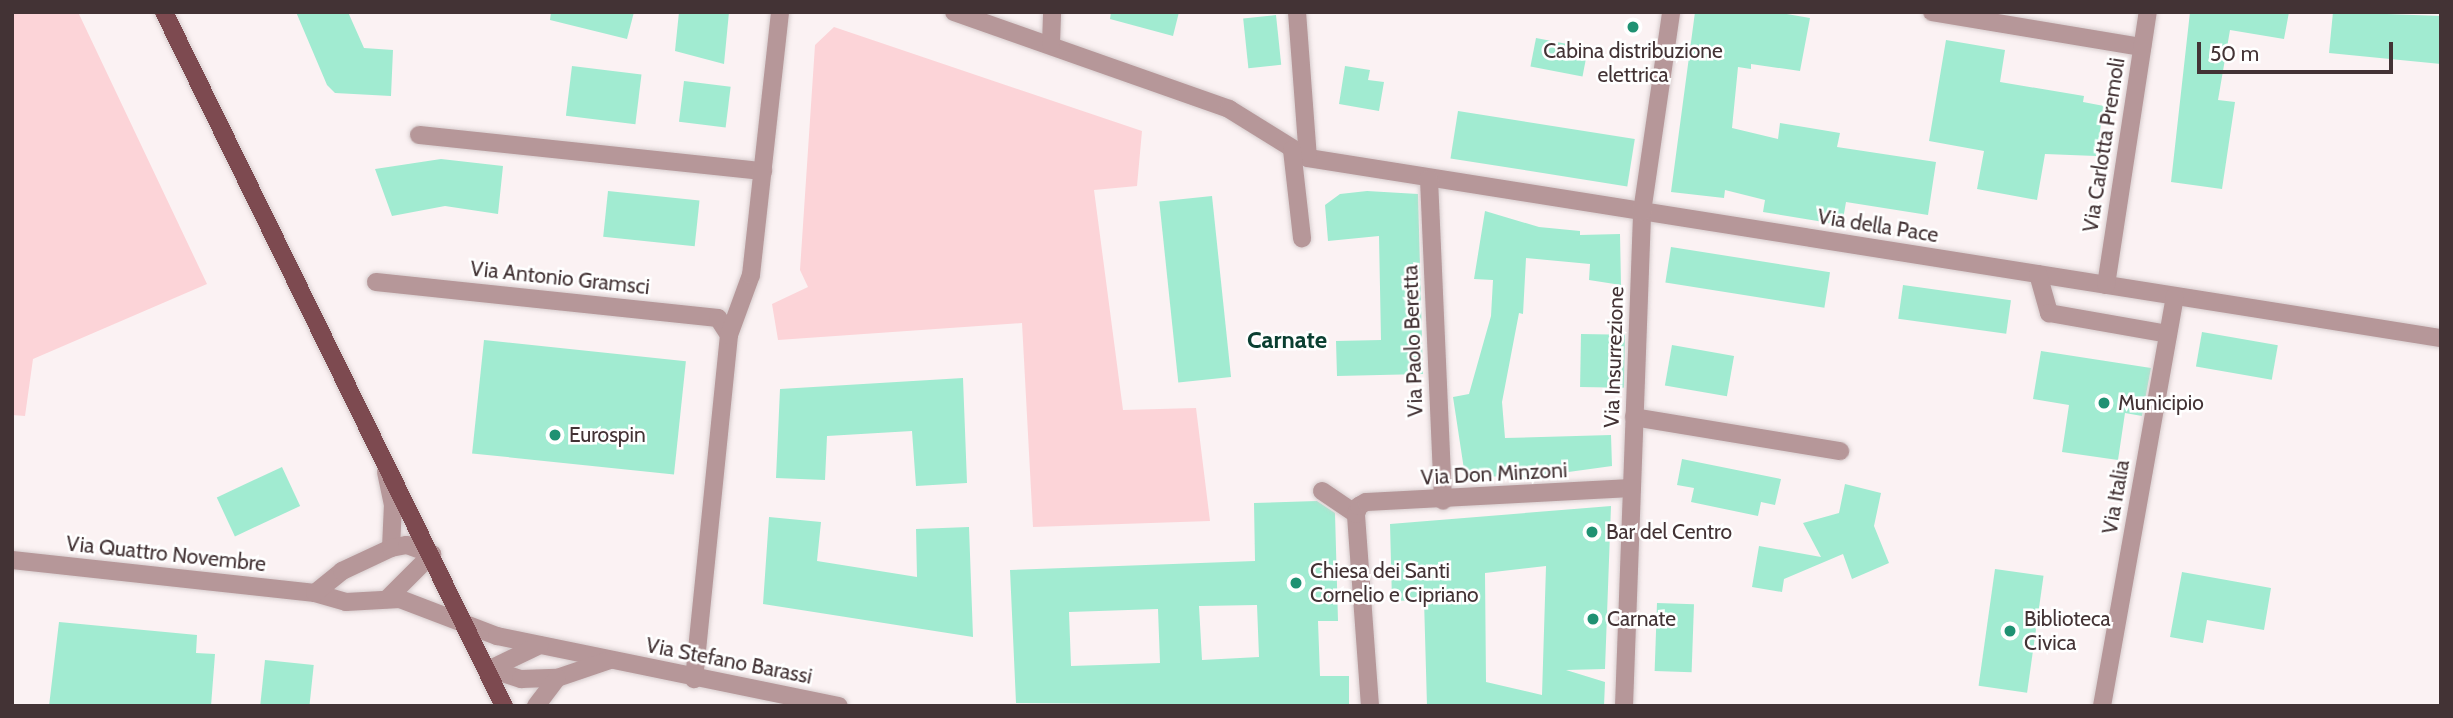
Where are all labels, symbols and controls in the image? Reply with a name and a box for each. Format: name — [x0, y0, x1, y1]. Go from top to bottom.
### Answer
marker: Cabina distribuzione elettrica — [1625, 19, 1641, 35]
scale bar — [2201, 28, 2397, 72]
place label: Cabina distribuzione elettrica — [1543, 38, 1723, 88]
text: 50 m — [2210, 41, 2259, 66]
street label: Via Carlotta Premoli — [2078, 56, 2130, 234]
street label: Via della Pace — [1816, 204, 1940, 248]
street label: Via Antonio Gramsci — [469, 256, 651, 300]
street label: Via Paolo Beretta — [1398, 265, 1428, 417]
street label: Via Insurrezione — [1599, 286, 1629, 428]
district label: Carnate — [1247, 326, 1327, 354]
place label: Municipio — [2118, 390, 2204, 416]
marker: Municipio — [2096, 395, 2112, 411]
place label: Eurospin — [569, 422, 646, 448]
marker: Eurospin — [547, 427, 563, 443]
street label: Via Don Minzoni — [1420, 458, 1568, 490]
street label: Via Italia — [2097, 458, 2135, 536]
place label: Bar del Centro — [1606, 519, 1732, 545]
marker: Bar del Centro — [1584, 524, 1600, 540]
street label: Via Quattro Novembre — [65, 531, 267, 577]
place label: Chiesa dei Santi Cornelio e Cipriano — [1310, 558, 1479, 608]
marker: Chiesa dei Santi Cornelio e Cipriano — [1288, 575, 1304, 591]
place label: Carnate — [1607, 606, 1676, 632]
place label: Biblioteca Civica — [2024, 606, 2111, 656]
marker: Carnate — [1585, 611, 1601, 627]
marker: Biblioteca Civica — [2002, 623, 2018, 639]
street label: Via Stefano Barassi — [644, 633, 814, 689]

